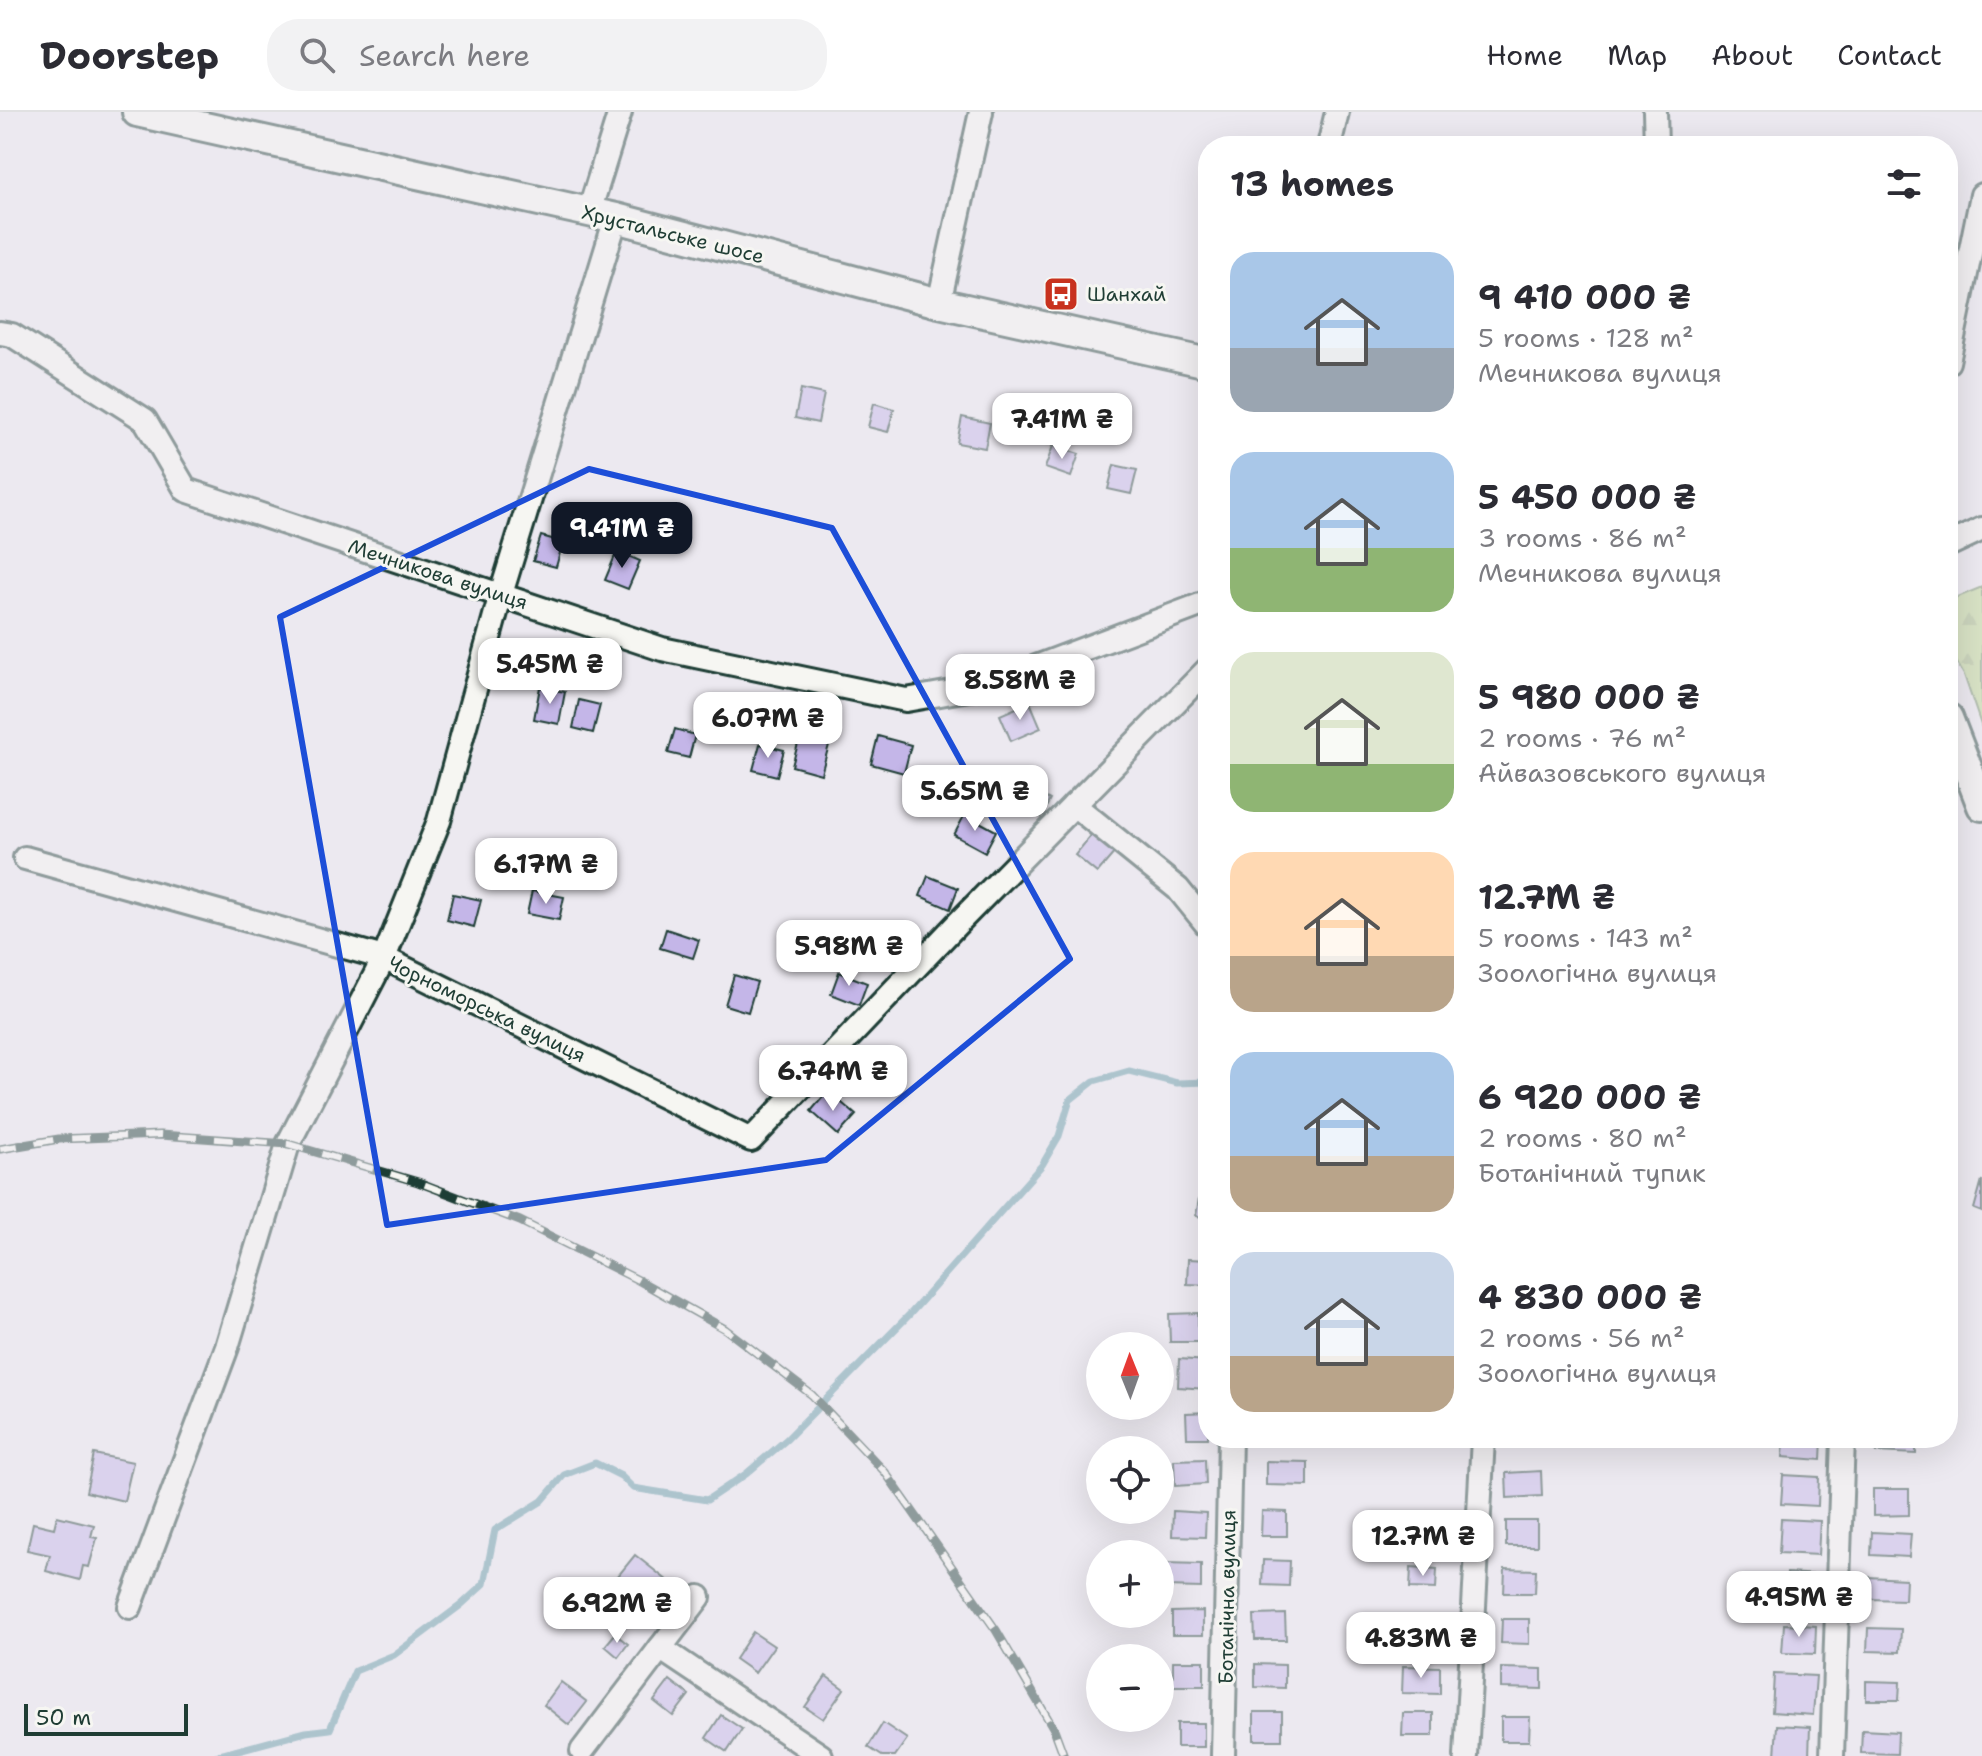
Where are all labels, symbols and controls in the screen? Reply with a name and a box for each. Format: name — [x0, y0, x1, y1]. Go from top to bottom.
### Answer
search box — [267, 19, 827, 91]
text: Doorstep — [40, 30, 219, 81]
icon: search — [295, 33, 339, 77]
text: Search here — [359, 35, 530, 76]
text: Home — [1486, 36, 1563, 74]
text: Map — [1607, 36, 1667, 74]
text: About — [1711, 36, 1793, 74]
text: Contact — [1837, 36, 1942, 74]
text: 13 homes — [1230, 161, 1394, 207]
icon: filters — [1882, 162, 1926, 206]
street label: Хрустальське шосе — [579, 199, 767, 269]
text: 9 410 000 ₴ — [1478, 274, 1691, 320]
bus stop icon: Шанхай — [1042, 275, 1080, 313]
place label: Шанхай — [1087, 281, 1166, 307]
icon: home — [1294, 284, 1390, 380]
text: 5 rooms · 128 m² — [1478, 320, 1694, 355]
text: Мечникова вулиця — [1478, 355, 1722, 390]
pin: 7.41M ₴ — [988, 393, 1136, 461]
text: 7.41M ₴ — [1010, 401, 1114, 436]
text: 5 450 000 ₴ — [1478, 474, 1696, 520]
icon: home — [1294, 484, 1390, 580]
pin: 9.41M ₴ — [548, 502, 696, 570]
text: 9.41M ₴ — [569, 510, 675, 545]
text: 3 rooms · 86 m² — [1478, 520, 1687, 555]
street label: Мечникова вулиця — [345, 533, 531, 615]
text: Мечникова вулиця — [1478, 555, 1722, 590]
pin: 5.45M ₴ — [476, 638, 624, 706]
text: 5.45M ₴ — [496, 646, 604, 681]
pin: 8.58M ₴ — [946, 654, 1094, 722]
text: 8.58M ₴ — [964, 662, 1076, 697]
text: 5 980 000 ₴ — [1478, 674, 1700, 720]
icon: home — [1294, 684, 1390, 780]
pin: 6.07M ₴ — [694, 692, 842, 760]
text: 6.07M ₴ — [711, 700, 825, 735]
text: 2 rooms · 76 m² — [1478, 720, 1686, 755]
text: Айвазовського вулиця — [1478, 755, 1766, 790]
pin: 5.65M ₴ — [901, 765, 1049, 833]
text: 5.65M ₴ — [920, 773, 1030, 808]
pin: 6.17M ₴ — [472, 838, 620, 906]
text: 6.17M ₴ — [493, 846, 599, 881]
text: 12.7M ₴ — [1478, 874, 1615, 920]
icon: home — [1294, 884, 1390, 980]
pin: 5.98M ₴ — [775, 920, 923, 988]
text: 5 rooms · 143 m² — [1478, 920, 1693, 955]
text: 5.98M ₴ — [794, 928, 904, 963]
street label: Чорноморська вулиця — [384, 950, 590, 1068]
text: Зоологічна вулиця — [1478, 955, 1717, 990]
pin: 6.74M ₴ — [759, 1045, 907, 1113]
text: 6.74M ₴ — [777, 1053, 889, 1088]
text: 6 920 000 ₴ — [1478, 1074, 1701, 1120]
icon: home — [1294, 1084, 1390, 1180]
text: 2 rooms · 80 m² — [1478, 1120, 1687, 1155]
text: Ботанічний тупик — [1478, 1155, 1706, 1190]
text: 4 830 000 ₴ — [1478, 1274, 1702, 1320]
icon: home — [1294, 1284, 1390, 1380]
text: 2 rooms · 56 m² — [1478, 1320, 1685, 1355]
north arrow — [1086, 1332, 1174, 1420]
map controls — [1086, 1332, 1174, 1732]
text: Зоологічна вулиця — [1478, 1355, 1717, 1390]
button: locate — [1086, 1436, 1174, 1524]
street label: Ботанічна вулиця — [1212, 1509, 1242, 1685]
pin: 12.7M ₴ — [1349, 1510, 1497, 1578]
text: 12.7M ₴ — [1370, 1518, 1476, 1553]
button: + — [1086, 1540, 1174, 1628]
pin: 4.95M ₴ — [1725, 1571, 1873, 1639]
pin: 6.92M ₴ — [543, 1577, 691, 1645]
text: 4.95M ₴ — [1745, 1579, 1853, 1614]
text: 6.92M ₴ — [562, 1585, 673, 1620]
pin: 4.83M ₴ — [1347, 1612, 1495, 1680]
text: 4.83M ₴ — [1364, 1620, 1478, 1655]
button: − — [1086, 1644, 1174, 1732]
scale bar — [24, 1700, 188, 1736]
text: 50 m — [36, 1703, 91, 1732]

